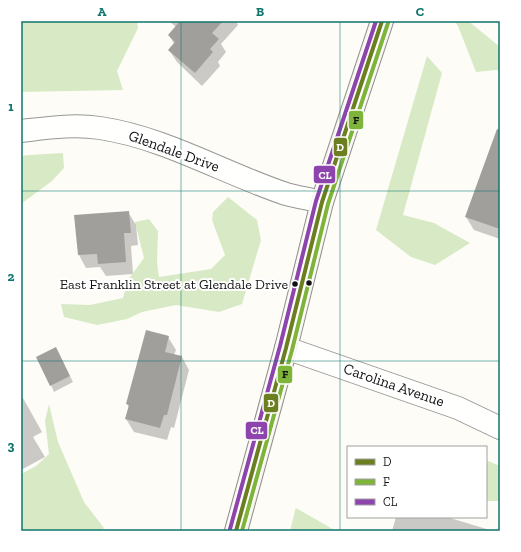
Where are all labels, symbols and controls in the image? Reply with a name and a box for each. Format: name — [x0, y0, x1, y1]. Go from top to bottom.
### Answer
text: A — [98, 4, 107, 19]
text: B — [256, 4, 264, 19]
text: C — [416, 4, 424, 19]
text: 1 — [8, 99, 14, 114]
line badge: F — [348, 110, 364, 130]
text: F — [353, 114, 360, 127]
street label: Glendale Drive — [126, 126, 222, 176]
line badge: D — [333, 137, 348, 157]
text: D — [336, 141, 344, 154]
line badge: CL — [313, 165, 336, 184]
text: CL — [318, 169, 332, 182]
text: 2 — [8, 269, 15, 284]
place label: East Franklin Street at Glendale Drive — [60, 276, 288, 293]
unlabelled marker — [304, 278, 314, 288]
marker: East Franklin Street at Glendale Drive — [290, 279, 300, 289]
street label: Carolina Avenue — [341, 359, 447, 411]
line badge: F — [277, 365, 293, 384]
text: F — [282, 368, 289, 381]
line badge: D — [263, 393, 279, 413]
text: D — [267, 397, 275, 410]
line badge: CL — [245, 421, 268, 440]
text: CL — [250, 424, 264, 437]
text: 3 — [8, 438, 15, 453]
legend — [347, 446, 487, 518]
text: D — [383, 455, 391, 469]
text: F — [383, 475, 390, 489]
text: CL — [383, 495, 398, 509]

